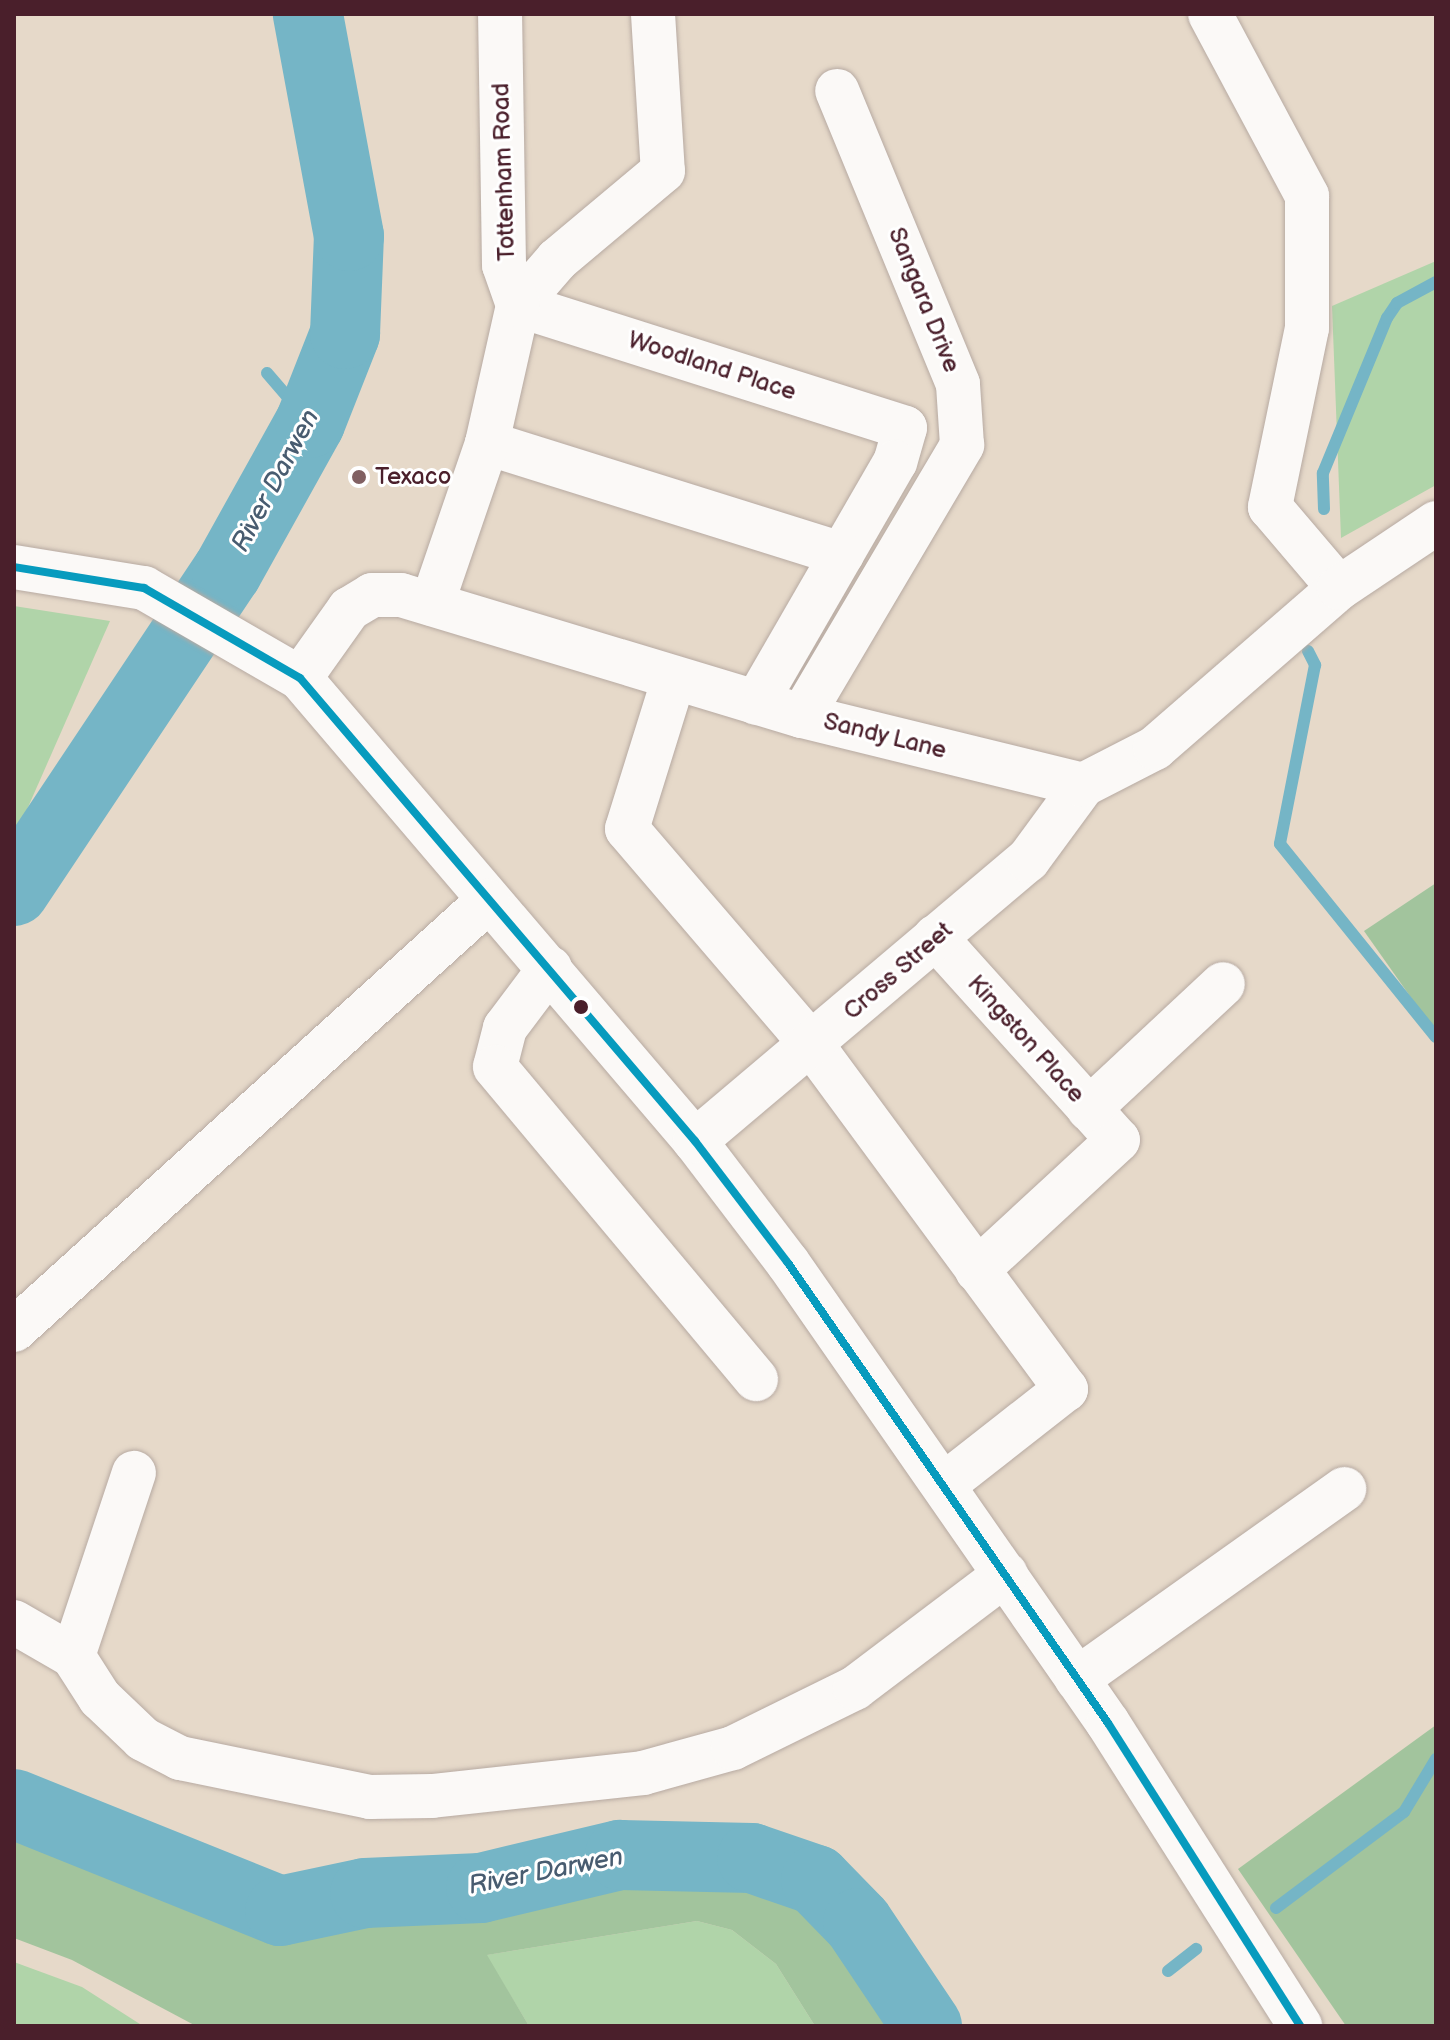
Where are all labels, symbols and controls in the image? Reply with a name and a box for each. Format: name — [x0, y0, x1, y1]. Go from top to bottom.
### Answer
street label: Tottenham Road — [486, 82, 522, 262]
street label: Sangara Drive — [882, 223, 966, 377]
street label: Woodland Place — [624, 325, 800, 407]
water label: River Darwen — [225, 404, 327, 558]
place label: Texaco — [375, 463, 451, 491]
marker: Texaco — [350, 468, 368, 486]
street label: Sandy Lane — [820, 707, 950, 765]
street label: Cross Street — [838, 916, 958, 1026]
street label: Kingston Place — [961, 969, 1091, 1109]
unlabelled marker — [573, 999, 589, 1015]
water label: River Darwen — [466, 1842, 626, 1902]

